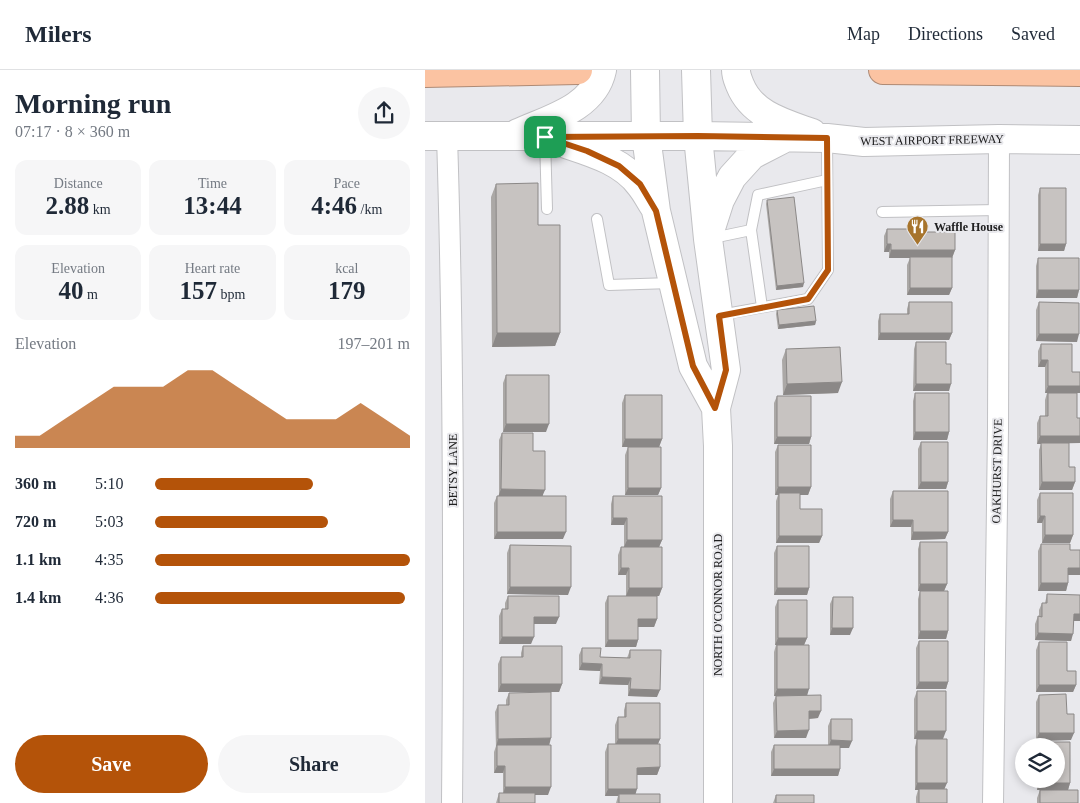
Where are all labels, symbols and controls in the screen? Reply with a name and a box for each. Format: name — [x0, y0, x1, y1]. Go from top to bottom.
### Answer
text: Milers — [25, 21, 92, 47]
text: Map — [847, 24, 880, 44]
text: Directions — [908, 24, 983, 44]
text: Saved — [1011, 24, 1055, 44]
button: share — [358, 87, 410, 139]
text: Morning run — [15, 88, 171, 119]
pin — [524, 116, 566, 158]
text: 07:17 · 8 × 360 m — [15, 123, 130, 140]
icon: arrive — [531, 123, 559, 151]
street label: WEST AIRPORT FREEWAY — [860, 132, 1004, 148]
text: Distance — [54, 176, 103, 191]
text: Time — [198, 176, 227, 191]
text: Pace — [334, 176, 360, 191]
text: 2.88 — [46, 192, 89, 219]
text: 13:44 — [183, 192, 242, 219]
text: 4:46 — [311, 192, 357, 219]
text: km — [89, 202, 111, 217]
text: /km — [357, 202, 382, 217]
restaurant icon: Waffle House — [906, 215, 930, 246]
place label: Waffle House — [934, 220, 1004, 234]
text: Elevation — [51, 261, 105, 276]
text: Heart rate — [185, 261, 240, 276]
text: kcal — [335, 261, 358, 276]
text: 40 — [58, 277, 83, 304]
text: 157 — [180, 277, 217, 304]
text: 179 — [328, 277, 366, 304]
text: m — [83, 287, 98, 302]
text: bpm — [217, 287, 245, 302]
text: Elevation — [15, 335, 76, 352]
text: 197–201 m — [338, 335, 410, 352]
street label: OAKHURST DRIVE — [989, 418, 1005, 524]
street label: BETSY LANE — [446, 434, 460, 506]
text: 360 m — [15, 475, 56, 492]
text: 5:10 — [95, 475, 123, 492]
text: 720 m — [15, 513, 56, 530]
text: 5:03 — [95, 513, 123, 530]
street label: NORTH O'CONNOR ROAD — [711, 534, 725, 676]
text: 1.1 km — [15, 551, 61, 568]
text: 4:35 — [95, 551, 123, 568]
text: 1.4 km — [15, 589, 61, 606]
text: 4:36 — [95, 589, 123, 606]
button: Save — [15, 735, 208, 793]
button: Share — [218, 735, 410, 793]
map controls — [1015, 738, 1065, 788]
button: layers — [1015, 738, 1065, 788]

